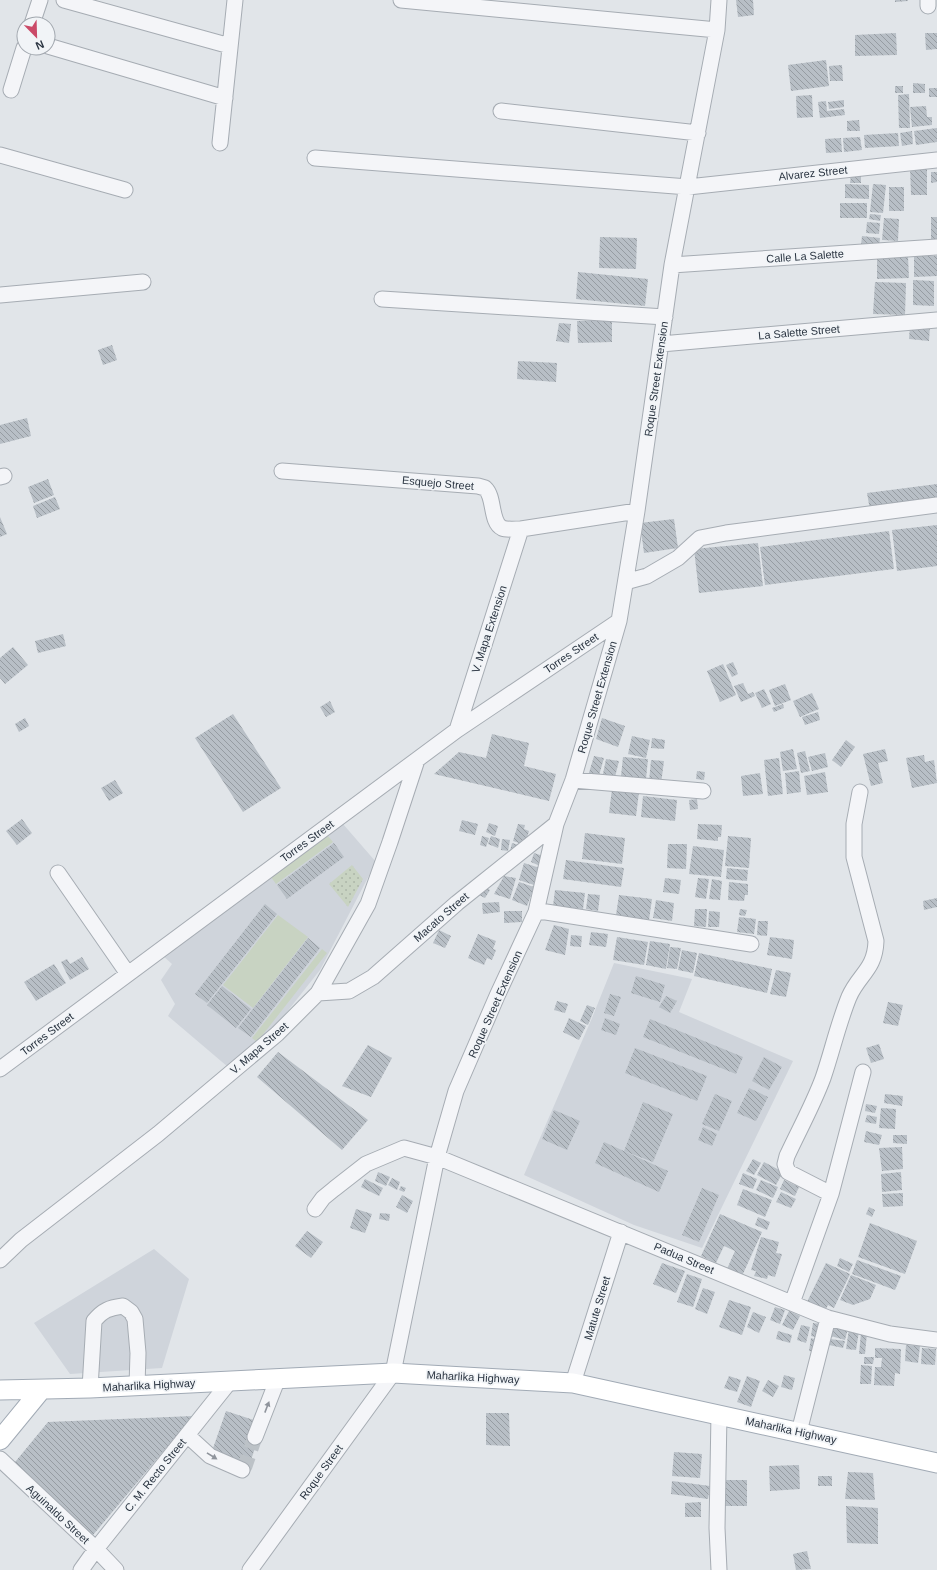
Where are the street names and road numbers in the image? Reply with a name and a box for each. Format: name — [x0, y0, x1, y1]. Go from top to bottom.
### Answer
street label: Alvarez Street — [778, 163, 848, 183]
street label: Calle La Salette — [766, 247, 844, 265]
street label: Roque Street Extension — [642, 321, 670, 437]
street label: La Salette Street — [758, 322, 840, 342]
street label: Esquejo Street — [402, 474, 474, 492]
street label: V. Mapa Extension — [469, 584, 509, 674]
street label: Torres Street — [542, 630, 600, 676]
street label: Roque Street Extension — [575, 640, 619, 754]
street label: Torres Street — [278, 818, 336, 864]
street label: Macato Street — [411, 890, 471, 944]
street label: Roque Street Extension — [466, 948, 524, 1060]
street label: Torres Street — [18, 1010, 76, 1058]
street label: V. Mapa Street — [228, 1020, 290, 1076]
street label: Padua Street — [652, 1240, 716, 1276]
street label: Matute Street — [582, 1275, 612, 1341]
street label: Maharlika Highway — [426, 1369, 520, 1385]
street label: Maharlika Highway — [102, 1377, 196, 1393]
street label: Maharlika Highway — [744, 1414, 838, 1446]
street label: C. M. Recto Street — [122, 1436, 188, 1514]
street label: Roque Street — [297, 1442, 345, 1502]
street label: Aguinaldo Street — [24, 1482, 92, 1546]

